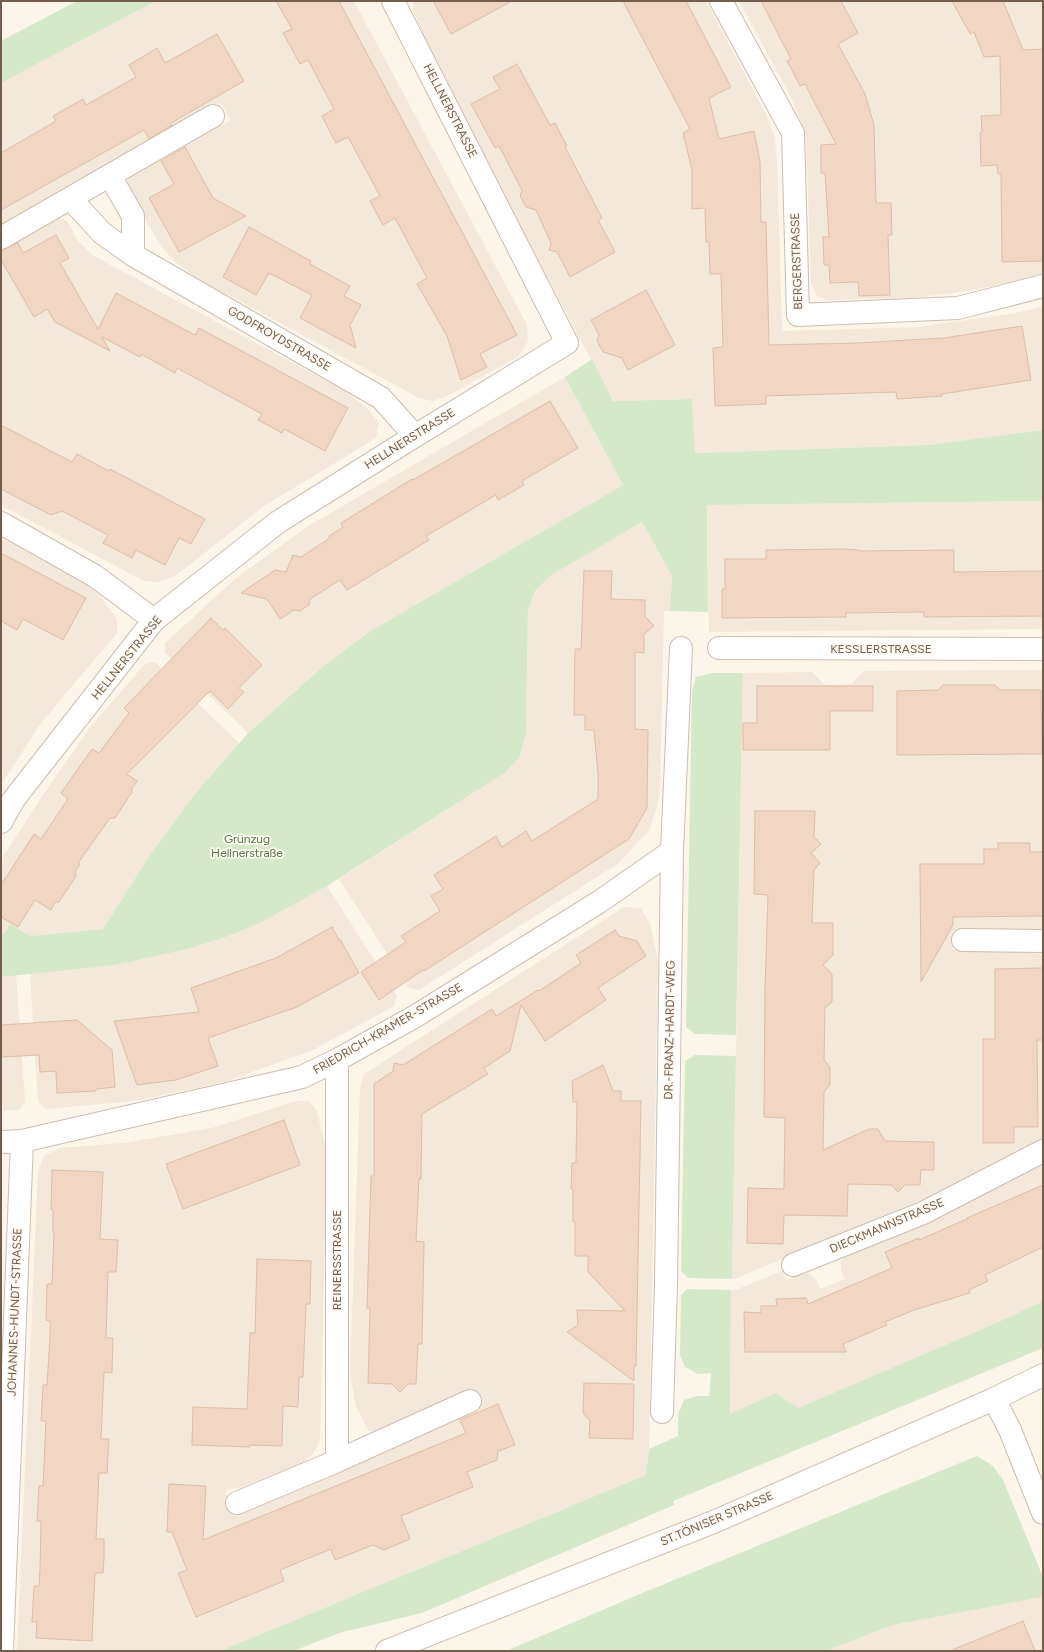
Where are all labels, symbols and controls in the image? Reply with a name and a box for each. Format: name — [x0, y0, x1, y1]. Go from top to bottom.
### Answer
street label: HELLNERSTRASSE — [420, 61, 480, 161]
street label: BERGERSTRASSE — [788, 212, 806, 310]
street label: GODFROYDSTRASSE — [225, 304, 333, 374]
street label: HELLNERSTRASSE — [362, 405, 458, 473]
street label: HELLNERSTRASSE — [89, 613, 165, 703]
street label: KESSLERSTRASSE — [830, 642, 932, 656]
park label: Grünzug Hellnerstraße — [211, 832, 283, 860]
street label: DR.-FRANZ-HARDT-WEG — [662, 960, 678, 1100]
street label: FRIEDRICH-KRAMER-STRASSE — [311, 980, 465, 1078]
street label: DIECKMANNSTRASSE — [828, 1195, 946, 1257]
street label: REINERSSTRASSE — [330, 1210, 344, 1310]
street label: JOHANNES-HUNDT-STRASSE — [5, 1227, 25, 1397]
street label: ST.TÖNISER STRASSE — [658, 1489, 776, 1549]

